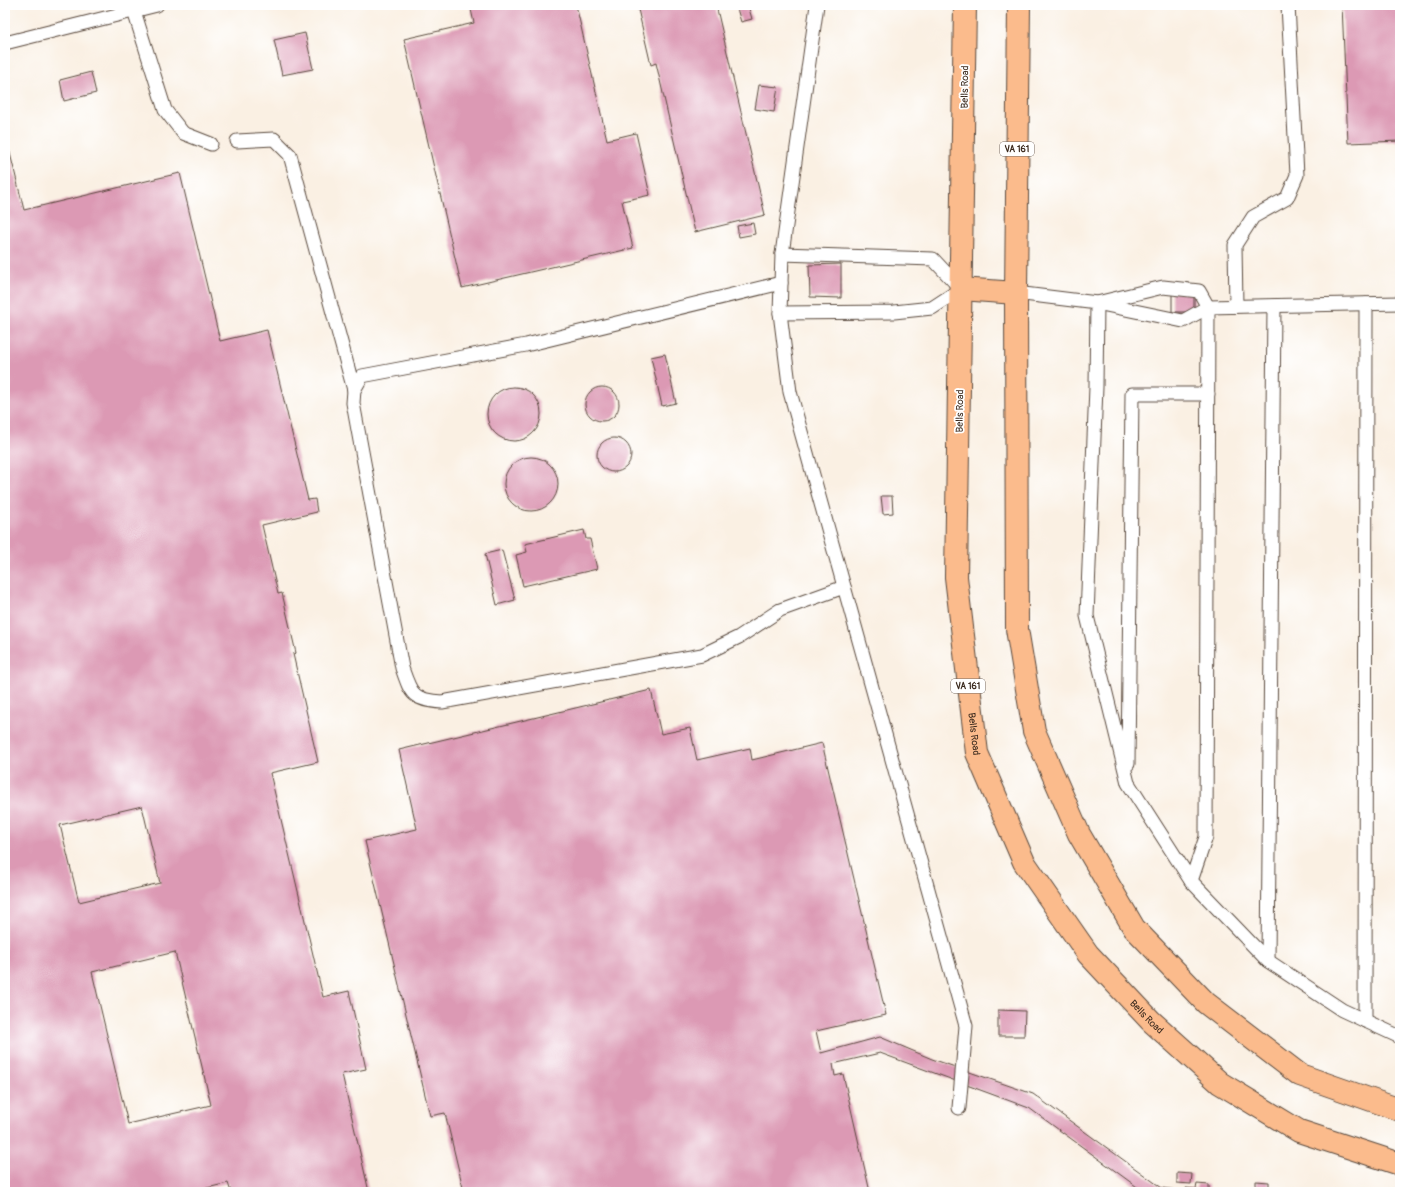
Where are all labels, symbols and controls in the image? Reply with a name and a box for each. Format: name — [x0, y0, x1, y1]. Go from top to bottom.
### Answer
street label: Bells Road — [959, 65, 971, 108]
road number: VA 161 — [1000, 142, 1034, 156]
street label: Bells Road — [954, 389, 966, 432]
road number: VA 161 — [951, 679, 985, 693]
street label: Bells Road — [965, 712, 982, 756]
street label: Bells Road — [1127, 998, 1166, 1037]

